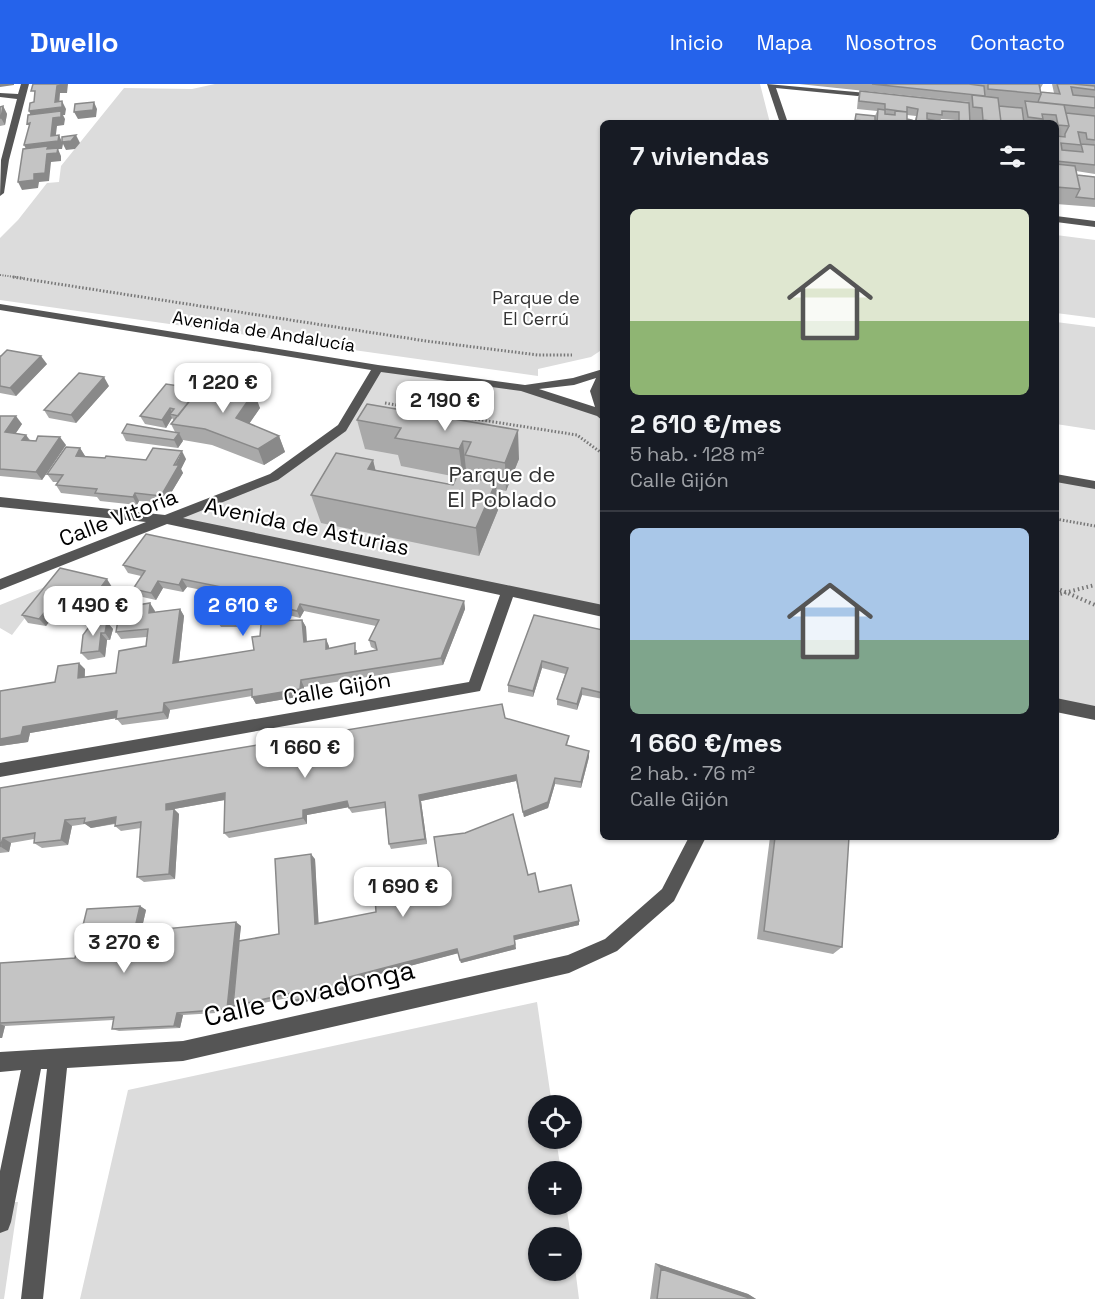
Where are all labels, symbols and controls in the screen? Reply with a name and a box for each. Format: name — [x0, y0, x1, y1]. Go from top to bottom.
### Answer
text: Dwello — [30, 24, 119, 60]
text: Inicio — [670, 29, 724, 56]
text: Mapa — [757, 29, 812, 56]
text: Nosotros — [845, 29, 937, 56]
text: Contacto — [970, 29, 1065, 56]
text: 7 viviendas — [630, 139, 770, 173]
icon: filters — [996, 140, 1029, 173]
icon: home — [776, 248, 884, 356]
park label: Parque de El Cerrú — [492, 286, 580, 330]
street label: Avenida de Andalucía — [171, 305, 357, 357]
pin: 1 220 € — [168, 363, 278, 414]
text: 1 220 € — [188, 369, 258, 395]
pin: 2 190 € — [390, 381, 500, 432]
text: 2 190 € — [410, 387, 480, 413]
text: 2 610 €/mes — [630, 407, 782, 441]
text: 5 hab. · 128 m² — [630, 441, 765, 467]
park label: Parque de El Poblado — [447, 460, 557, 513]
text: Calle Gijón — [630, 467, 729, 493]
street label: Calle Vitoria — [55, 481, 182, 552]
street label: Avenida de Asturias — [202, 491, 412, 561]
icon: home — [776, 567, 884, 675]
pin: 1 490 € — [38, 586, 148, 637]
pin: 2 610 € — [188, 586, 298, 637]
text: 1 490 € — [58, 592, 128, 618]
text: 2 610 € — [208, 592, 278, 618]
street label: Calle Gijón — [281, 665, 393, 711]
text: 1 660 €/mes — [630, 726, 783, 760]
pin: 1 660 € — [250, 728, 360, 779]
text: 1 660 € — [270, 734, 340, 760]
text: 2 hab. · 76 m² — [630, 760, 755, 786]
text: Calle Gijón — [630, 786, 729, 812]
pin: 1 690 € — [348, 867, 458, 918]
text: 1 690 € — [368, 873, 438, 899]
pin: 3 270 € — [69, 923, 179, 974]
text: 3 270 € — [88, 929, 160, 955]
street label: Calle Covadonga — [200, 952, 418, 1034]
map controls — [528, 1095, 582, 1281]
button: locate — [528, 1095, 582, 1149]
button: + — [528, 1161, 582, 1215]
button: − — [528, 1227, 582, 1281]

